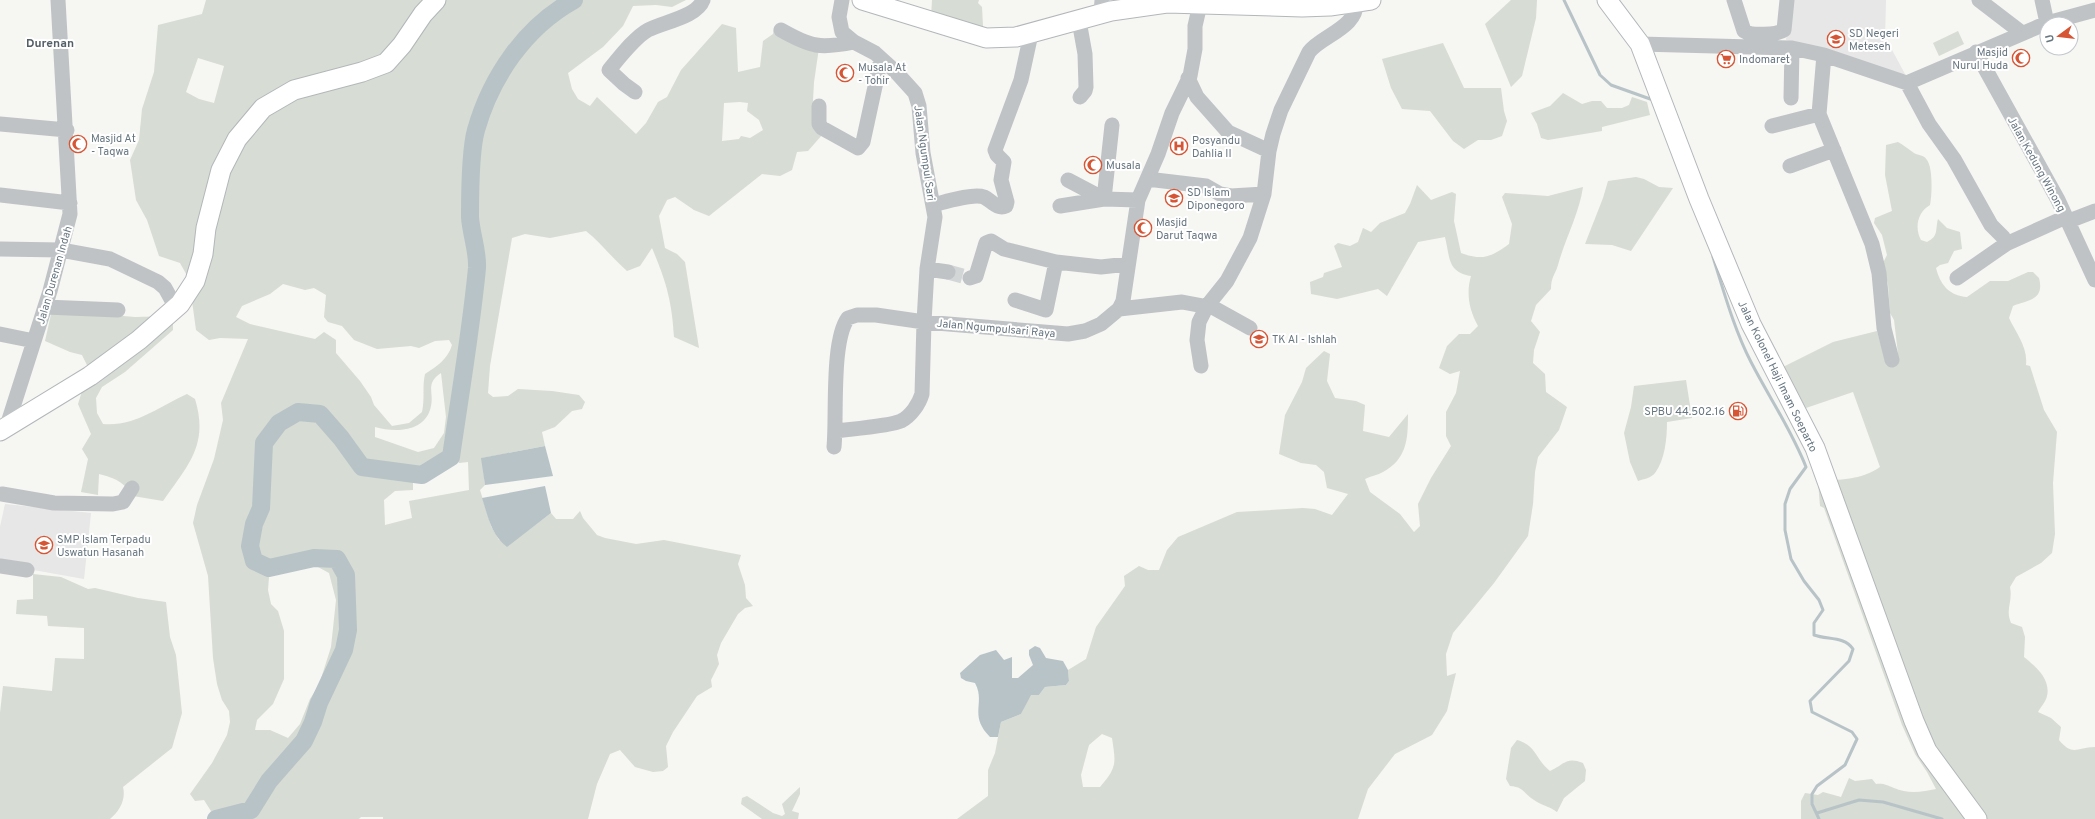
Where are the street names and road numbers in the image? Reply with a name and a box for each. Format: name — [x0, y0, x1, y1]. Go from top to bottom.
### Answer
street label: Jalan Ngumpul Sari — [910, 104, 938, 202]
street label: Jalan Kedung Winong — [2004, 114, 2068, 215]
street label: Jalan Durenan Indah — [34, 224, 76, 326]
street label: Jalan Kolonel Haji Imam Soeparto — [1734, 298, 1820, 454]
street label: Jalan Ngumpulsari Raya — [936, 317, 1056, 341]

